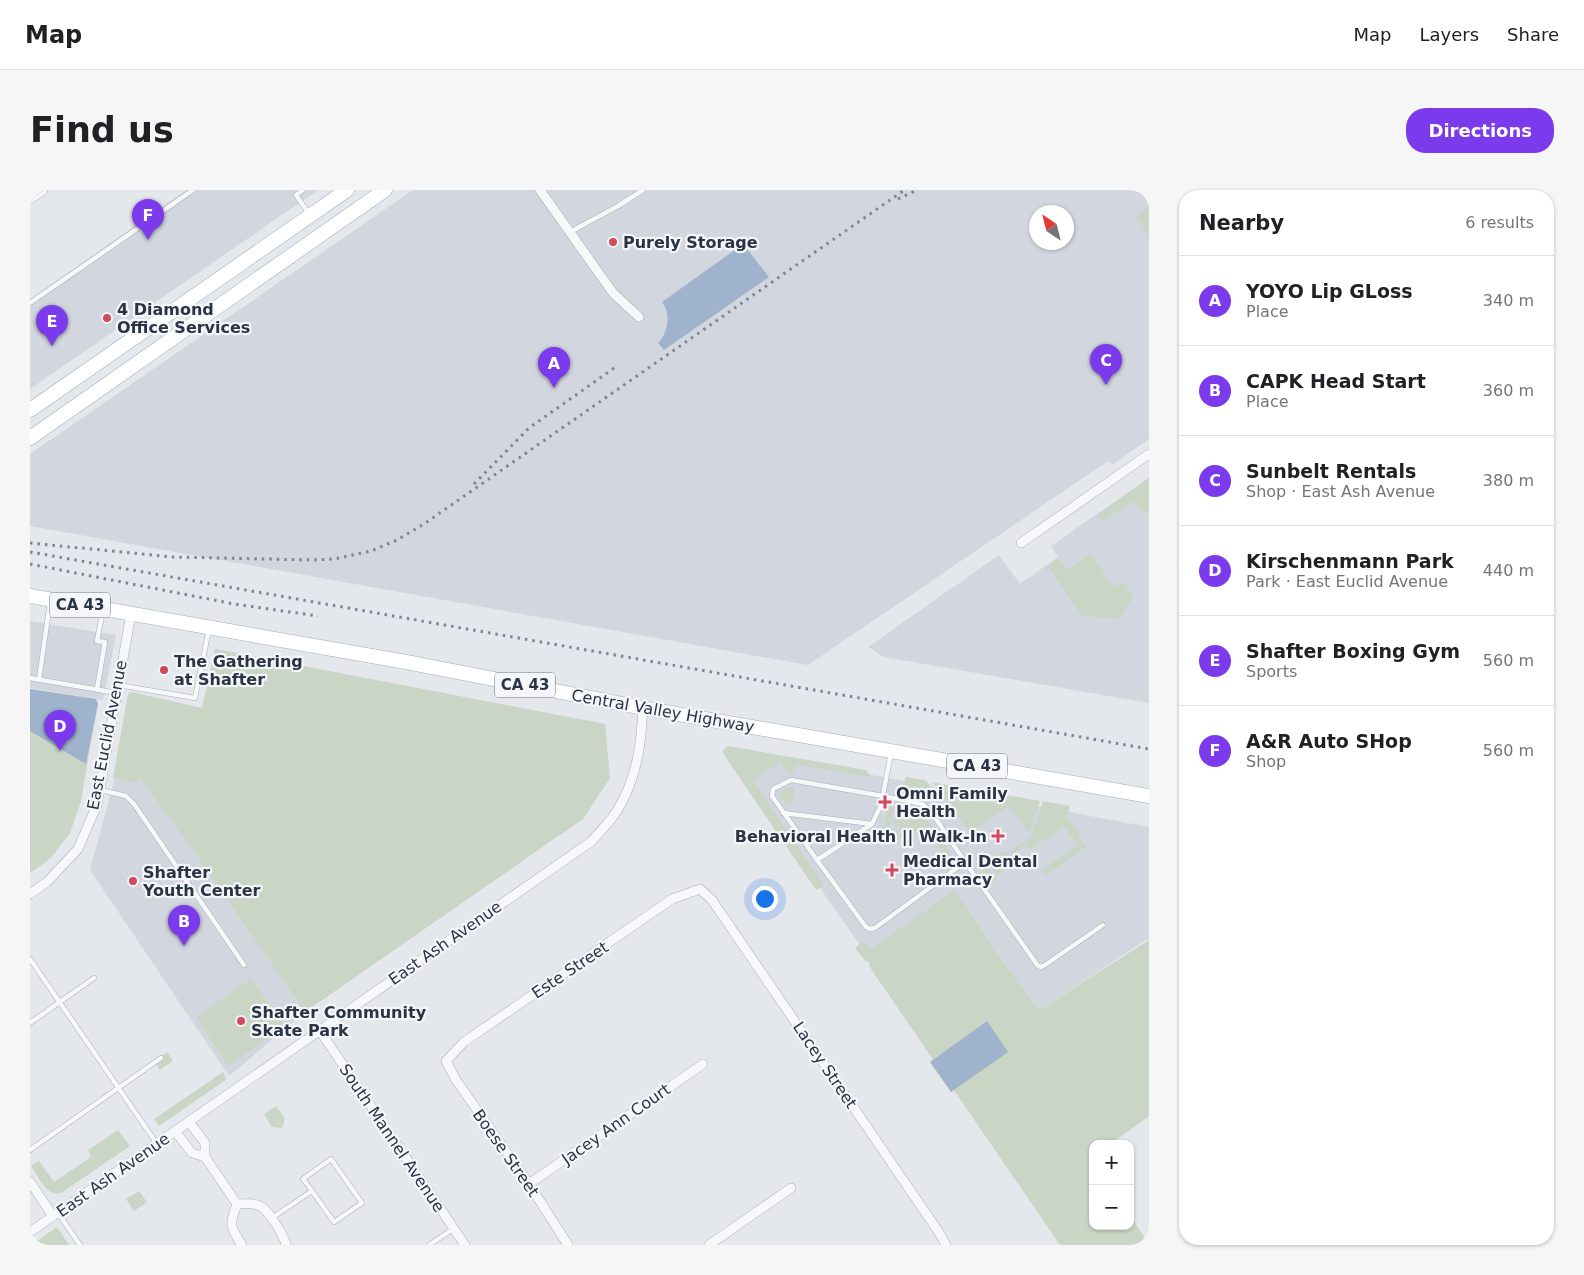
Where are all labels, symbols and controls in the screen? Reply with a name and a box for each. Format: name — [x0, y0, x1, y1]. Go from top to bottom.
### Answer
text: Map — [25, 21, 82, 49]
text: Map — [1353, 24, 1391, 45]
text: Layers — [1419, 24, 1479, 45]
text: Share — [1507, 24, 1559, 45]
button: Directions — [1406, 108, 1554, 153]
text: Find us — [30, 110, 174, 150]
pin: F — [132, 199, 164, 240]
north arrow — [1029, 205, 1074, 250]
text: Nearby — [1199, 211, 1284, 235]
text: 6 results — [1465, 213, 1534, 232]
place label: Purely Storage — [623, 233, 758, 252]
marker: Purely Storage — [607, 236, 619, 248]
text: YOYO Lip GLoss — [1246, 280, 1413, 302]
text: A — [1209, 291, 1221, 310]
text: 340 m — [1483, 291, 1534, 310]
place label: 4 Diamond Office Services — [117, 300, 250, 337]
text: Place — [1246, 302, 1289, 321]
pin: E — [36, 305, 68, 346]
marker: 4 Diamond Office Services — [101, 312, 113, 324]
pin: C — [1090, 344, 1122, 385]
pin: A — [538, 347, 570, 388]
text: CAPK Head Start — [1246, 370, 1426, 392]
text: B — [1209, 381, 1221, 400]
text: 360 m — [1483, 381, 1534, 400]
text: Place — [1246, 392, 1289, 411]
text: Sunbelt Rentals — [1246, 460, 1416, 482]
text: C — [1209, 471, 1221, 490]
text: 380 m — [1483, 471, 1534, 490]
text: Shop · East Ash Avenue — [1246, 482, 1435, 501]
text: Kirschenmann Park — [1246, 550, 1454, 572]
text: D — [1208, 561, 1222, 580]
text: 440 m — [1483, 561, 1534, 580]
text: Park · East Euclid Avenue — [1246, 572, 1448, 591]
road number: CA 43 — [50, 592, 110, 618]
text: Shafter Boxing Gym — [1246, 640, 1460, 662]
text: E — [1210, 651, 1220, 670]
text: 560 m — [1483, 651, 1534, 670]
place label: The Gathering at Shafter — [174, 652, 303, 689]
street label: East Euclid Avenue — [83, 658, 131, 812]
text: Sports — [1246, 662, 1297, 681]
marker: The Gathering at Shafter — [158, 664, 170, 676]
road number: CA 43 — [495, 672, 555, 698]
street label: Central Valley Highway — [570, 686, 756, 736]
pin: D — [44, 710, 76, 751]
text: A&R Auto SHop — [1246, 730, 1412, 752]
text: F — [1210, 741, 1220, 760]
text: 560 m — [1483, 741, 1534, 760]
text: Shop — [1246, 752, 1286, 771]
road number: CA 43 — [947, 754, 1007, 778]
place label: Omni Family Health — [896, 784, 1008, 821]
marker: Omni Family Health — [878, 795, 892, 809]
place label: Behavioral Health || Walk-In — [735, 827, 987, 847]
marker: Behavioral Health || Walk-In — [991, 829, 1005, 843]
place label: Medical Dental Pharmacy — [903, 852, 1038, 889]
place label: Shafter Youth Center — [142, 863, 261, 900]
marker: Medical Dental Pharmacy — [885, 863, 899, 877]
marker: Shafter Youth Center — [127, 875, 139, 887]
your location — [752, 886, 778, 912]
street label: East Ash Avenue — [385, 897, 505, 989]
pin: B — [168, 905, 200, 946]
street label: Este Street — [528, 937, 612, 1003]
place label: Shafter Community Skate Park — [251, 1003, 427, 1040]
marker: Shafter Community Skate Park — [235, 1015, 247, 1027]
street label: Lacey Street — [789, 1018, 861, 1112]
street label: South Mannel Avenue — [335, 1060, 449, 1216]
street label: Jacey Ann Court — [557, 1080, 674, 1169]
street label: Boese Street — [469, 1106, 543, 1200]
street label: East Ash Avenue — [53, 1129, 173, 1221]
map controls — [1089, 1140, 1134, 1230]
button: + — [1089, 1140, 1134, 1185]
button: − — [1089, 1185, 1134, 1230]

